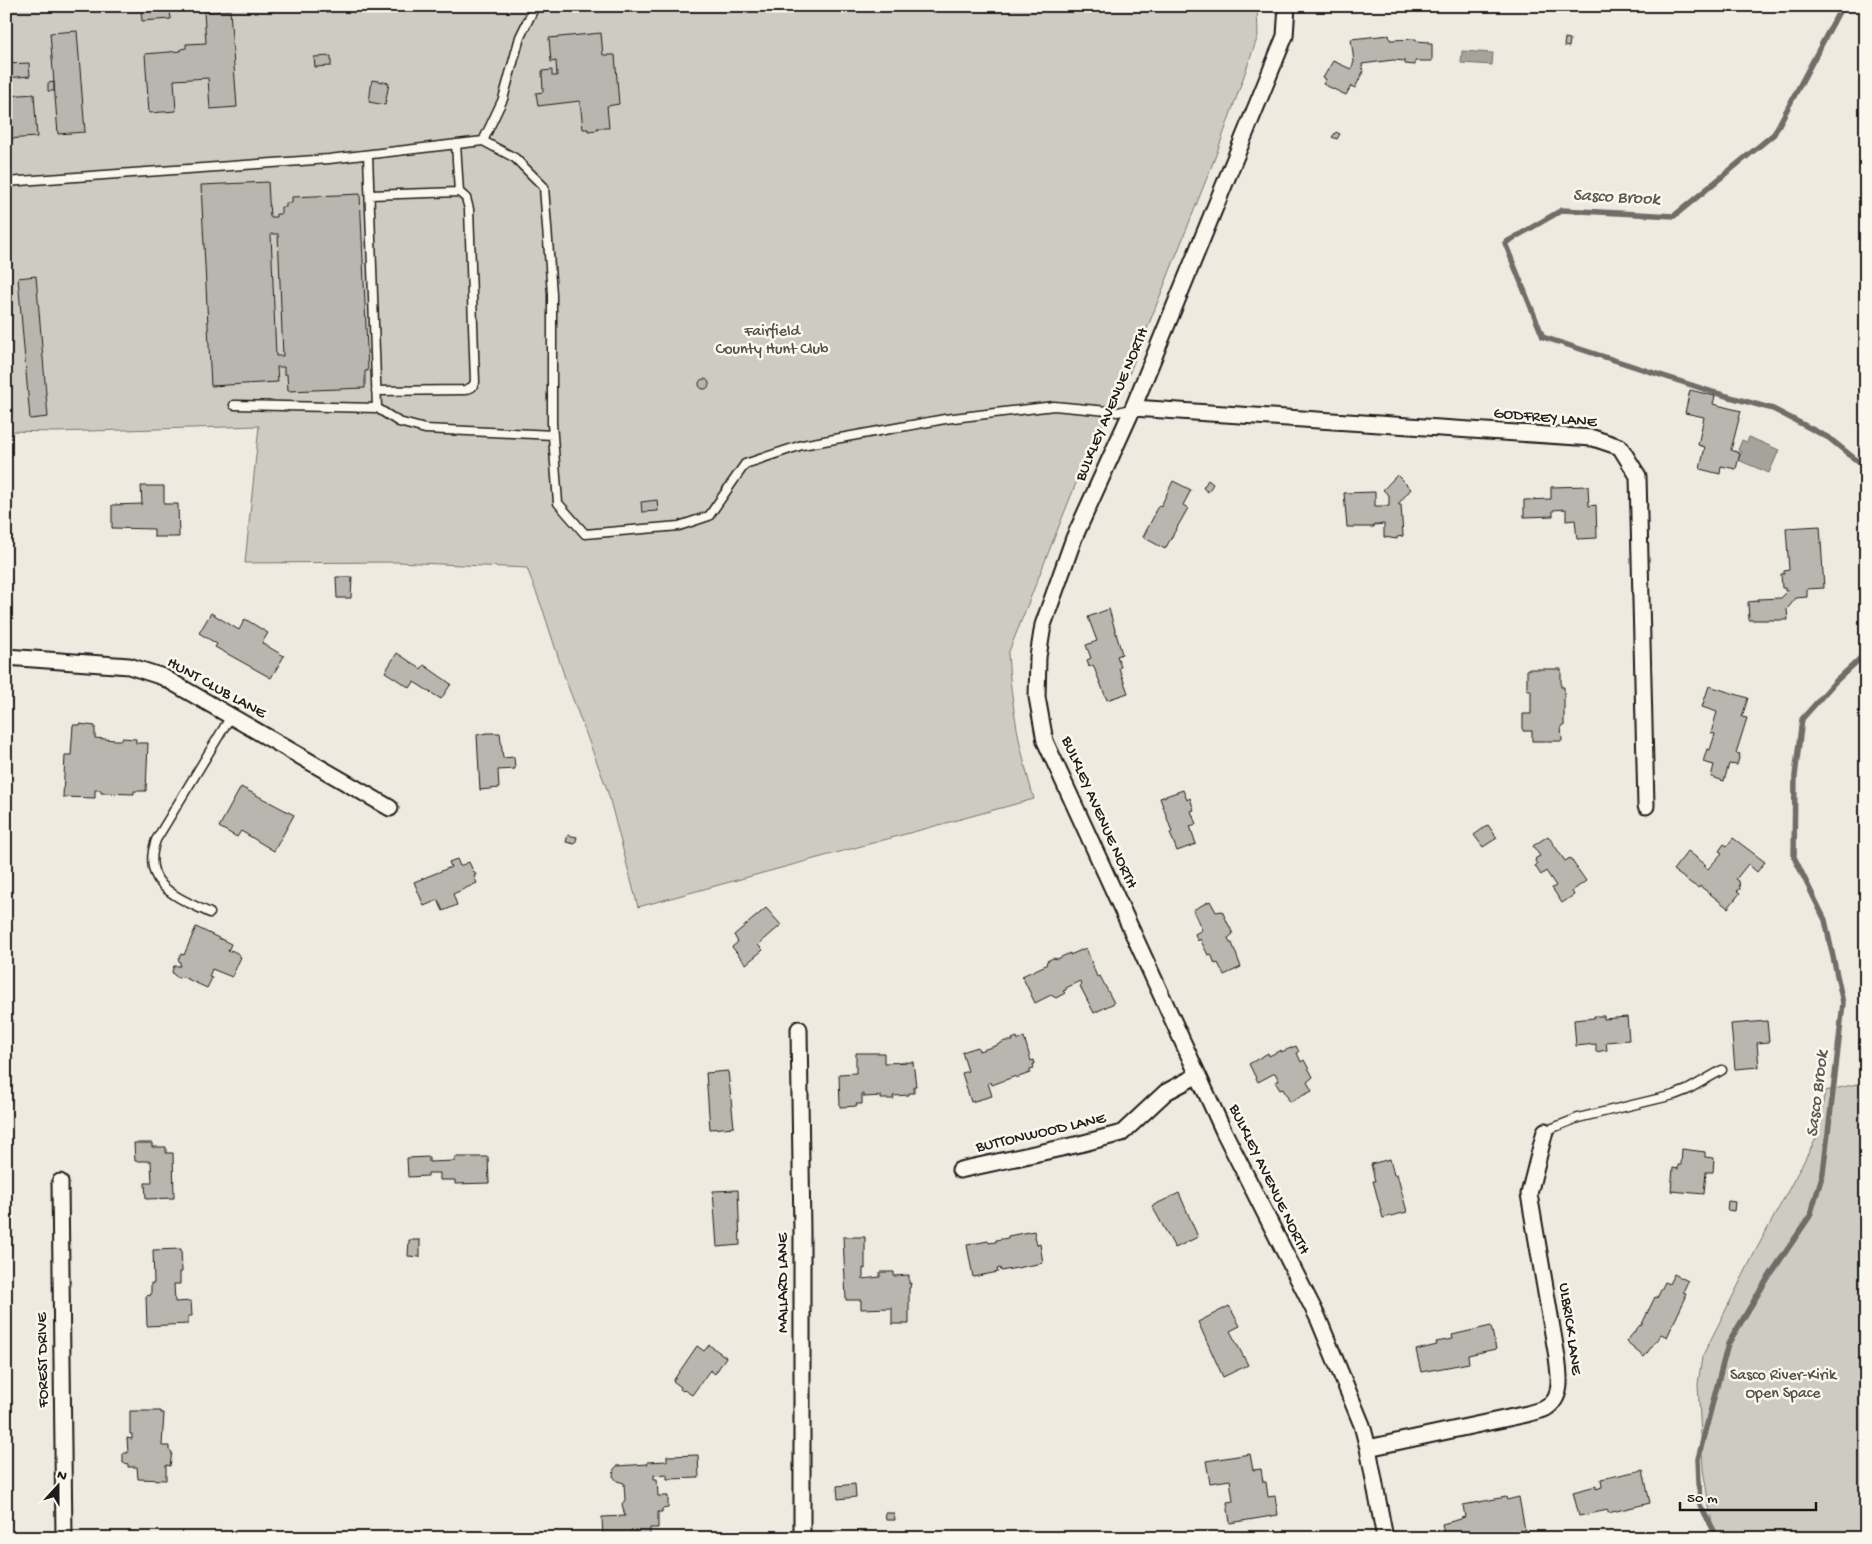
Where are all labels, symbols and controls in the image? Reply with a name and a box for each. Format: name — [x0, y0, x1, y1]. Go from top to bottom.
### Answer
water label: Sasco Brook — [1572, 185, 1662, 211]
park label: Fairfield County Hunt Club — [716, 323, 829, 360]
street label: BULKLEY AVENUE NORTH — [1072, 325, 1154, 485]
street label: GODFREY LANE — [1493, 405, 1598, 433]
street label: HUNT CLUB LANE — [163, 654, 270, 725]
street label: BULKLEY AVENUE NORTH — [1055, 733, 1141, 893]
water label: Sasco Brook — [1802, 1048, 1834, 1138]
street label: BULKLEY AVENUE NORTH — [1223, 1101, 1313, 1259]
street label: BUTTONWOOD LANE — [973, 1110, 1109, 1158]
street label: MALLARD LANE — [775, 1232, 794, 1333]
street label: ULBRICK LANE — [1553, 1282, 1585, 1377]
street label: FOREST DRIVE — [34, 1311, 54, 1409]
park label: Sasco River-Kirik Open Space — [1730, 1367, 1838, 1404]
north arrow — [32, 1462, 82, 1512]
text: N — [54, 1467, 69, 1486]
scale bar — [1680, 1479, 1816, 1511]
text: 50 m — [1687, 1490, 1718, 1508]

